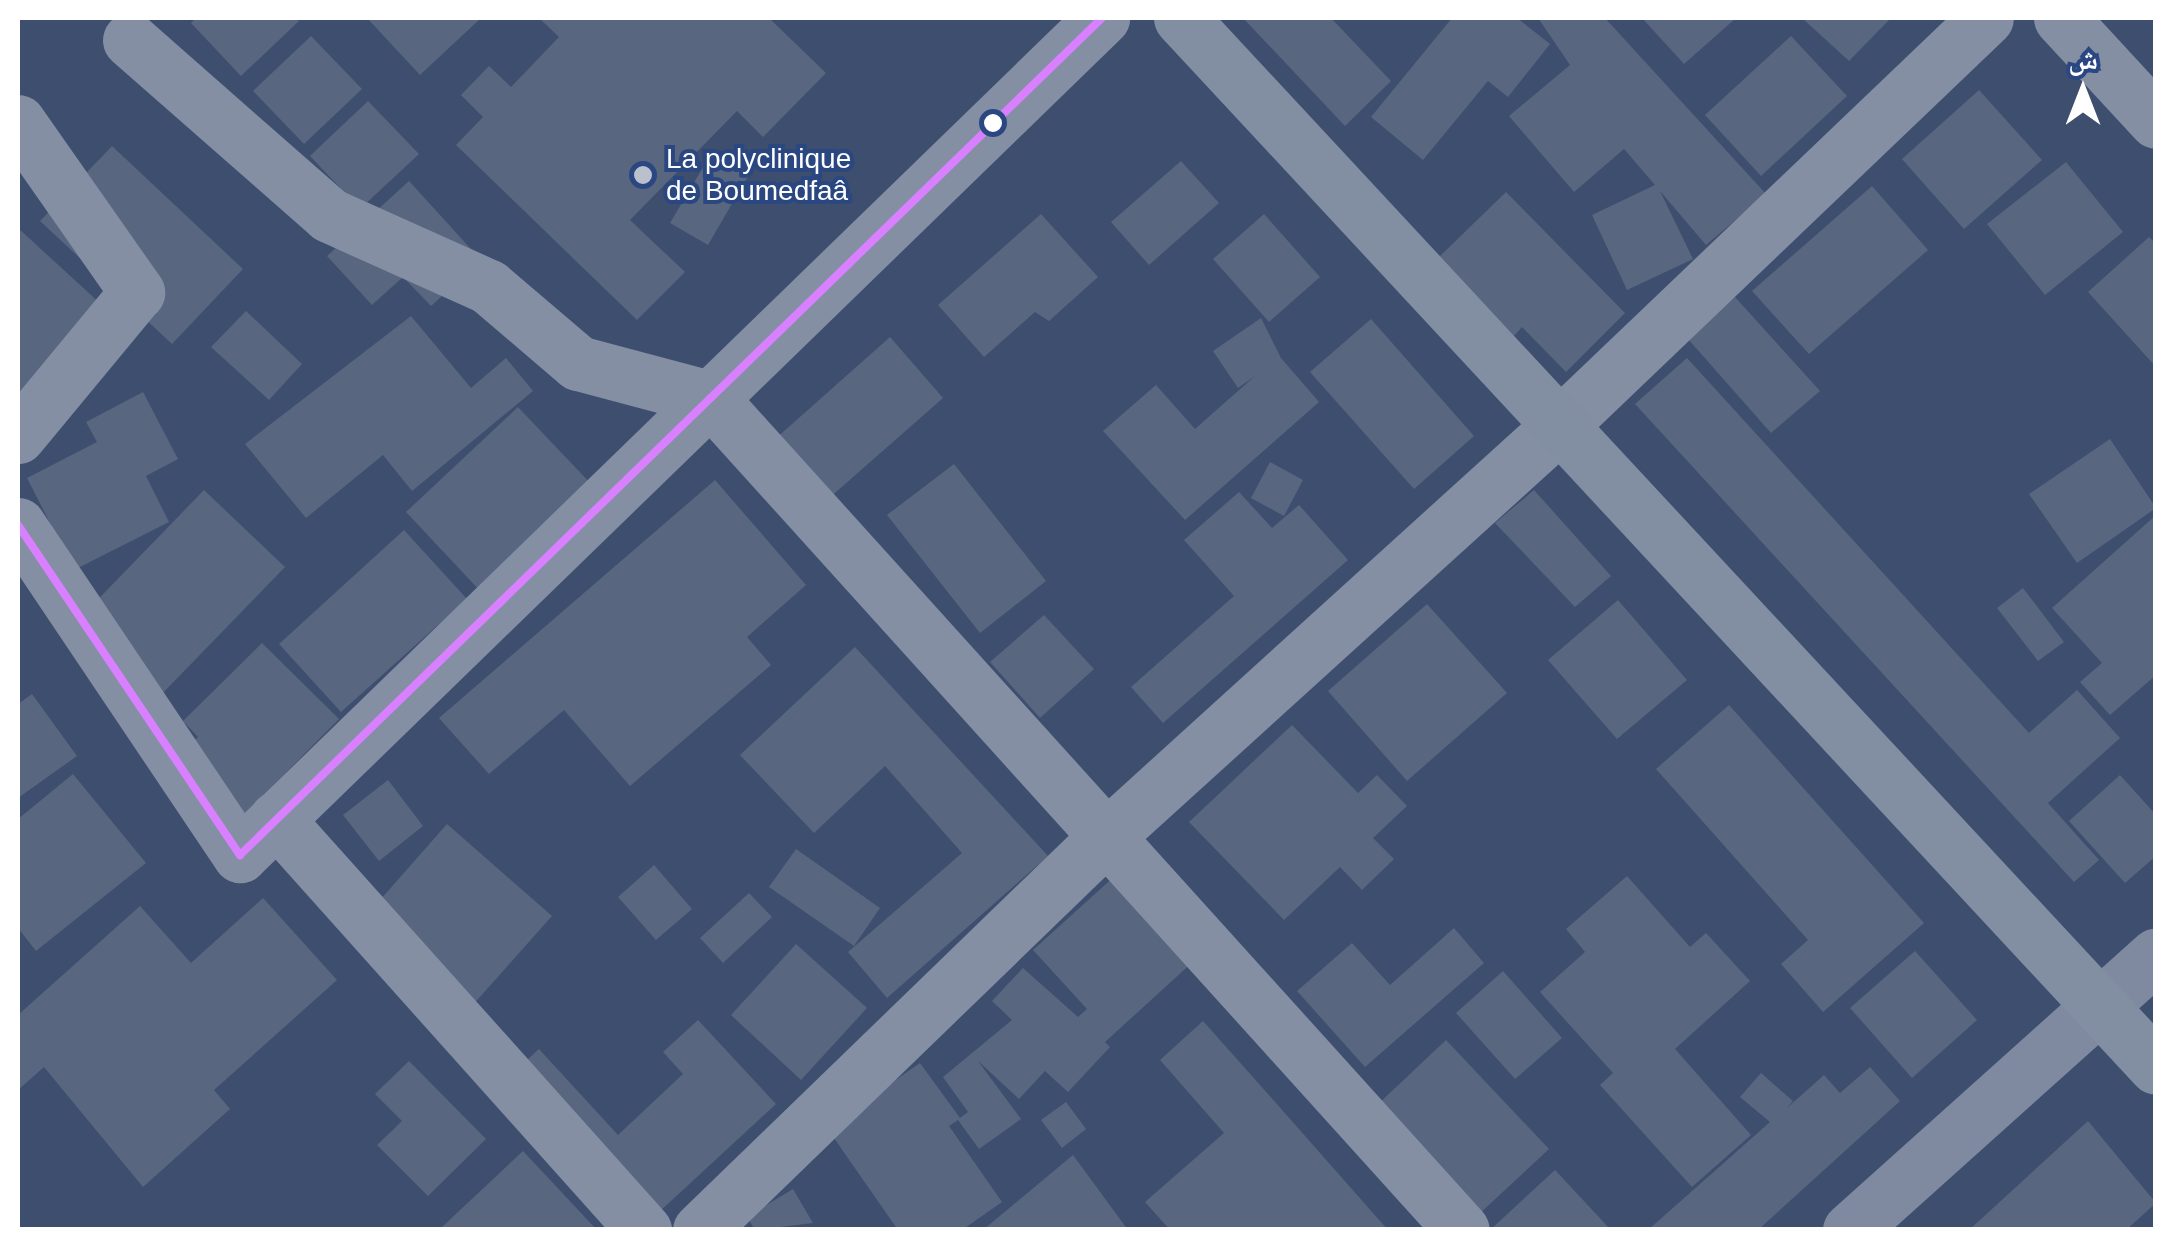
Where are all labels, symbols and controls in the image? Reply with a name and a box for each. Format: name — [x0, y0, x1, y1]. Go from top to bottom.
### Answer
north arrow — [2033, 40, 2133, 140]
text: ش — [2068, 44, 2098, 75]
unlabelled marker — [983, 113, 1003, 133]
place label: La polyclinique de Boumedfaâ — [666, 142, 851, 208]
marker: La polyclinique de Boumedfaâ — [630, 162, 656, 188]

